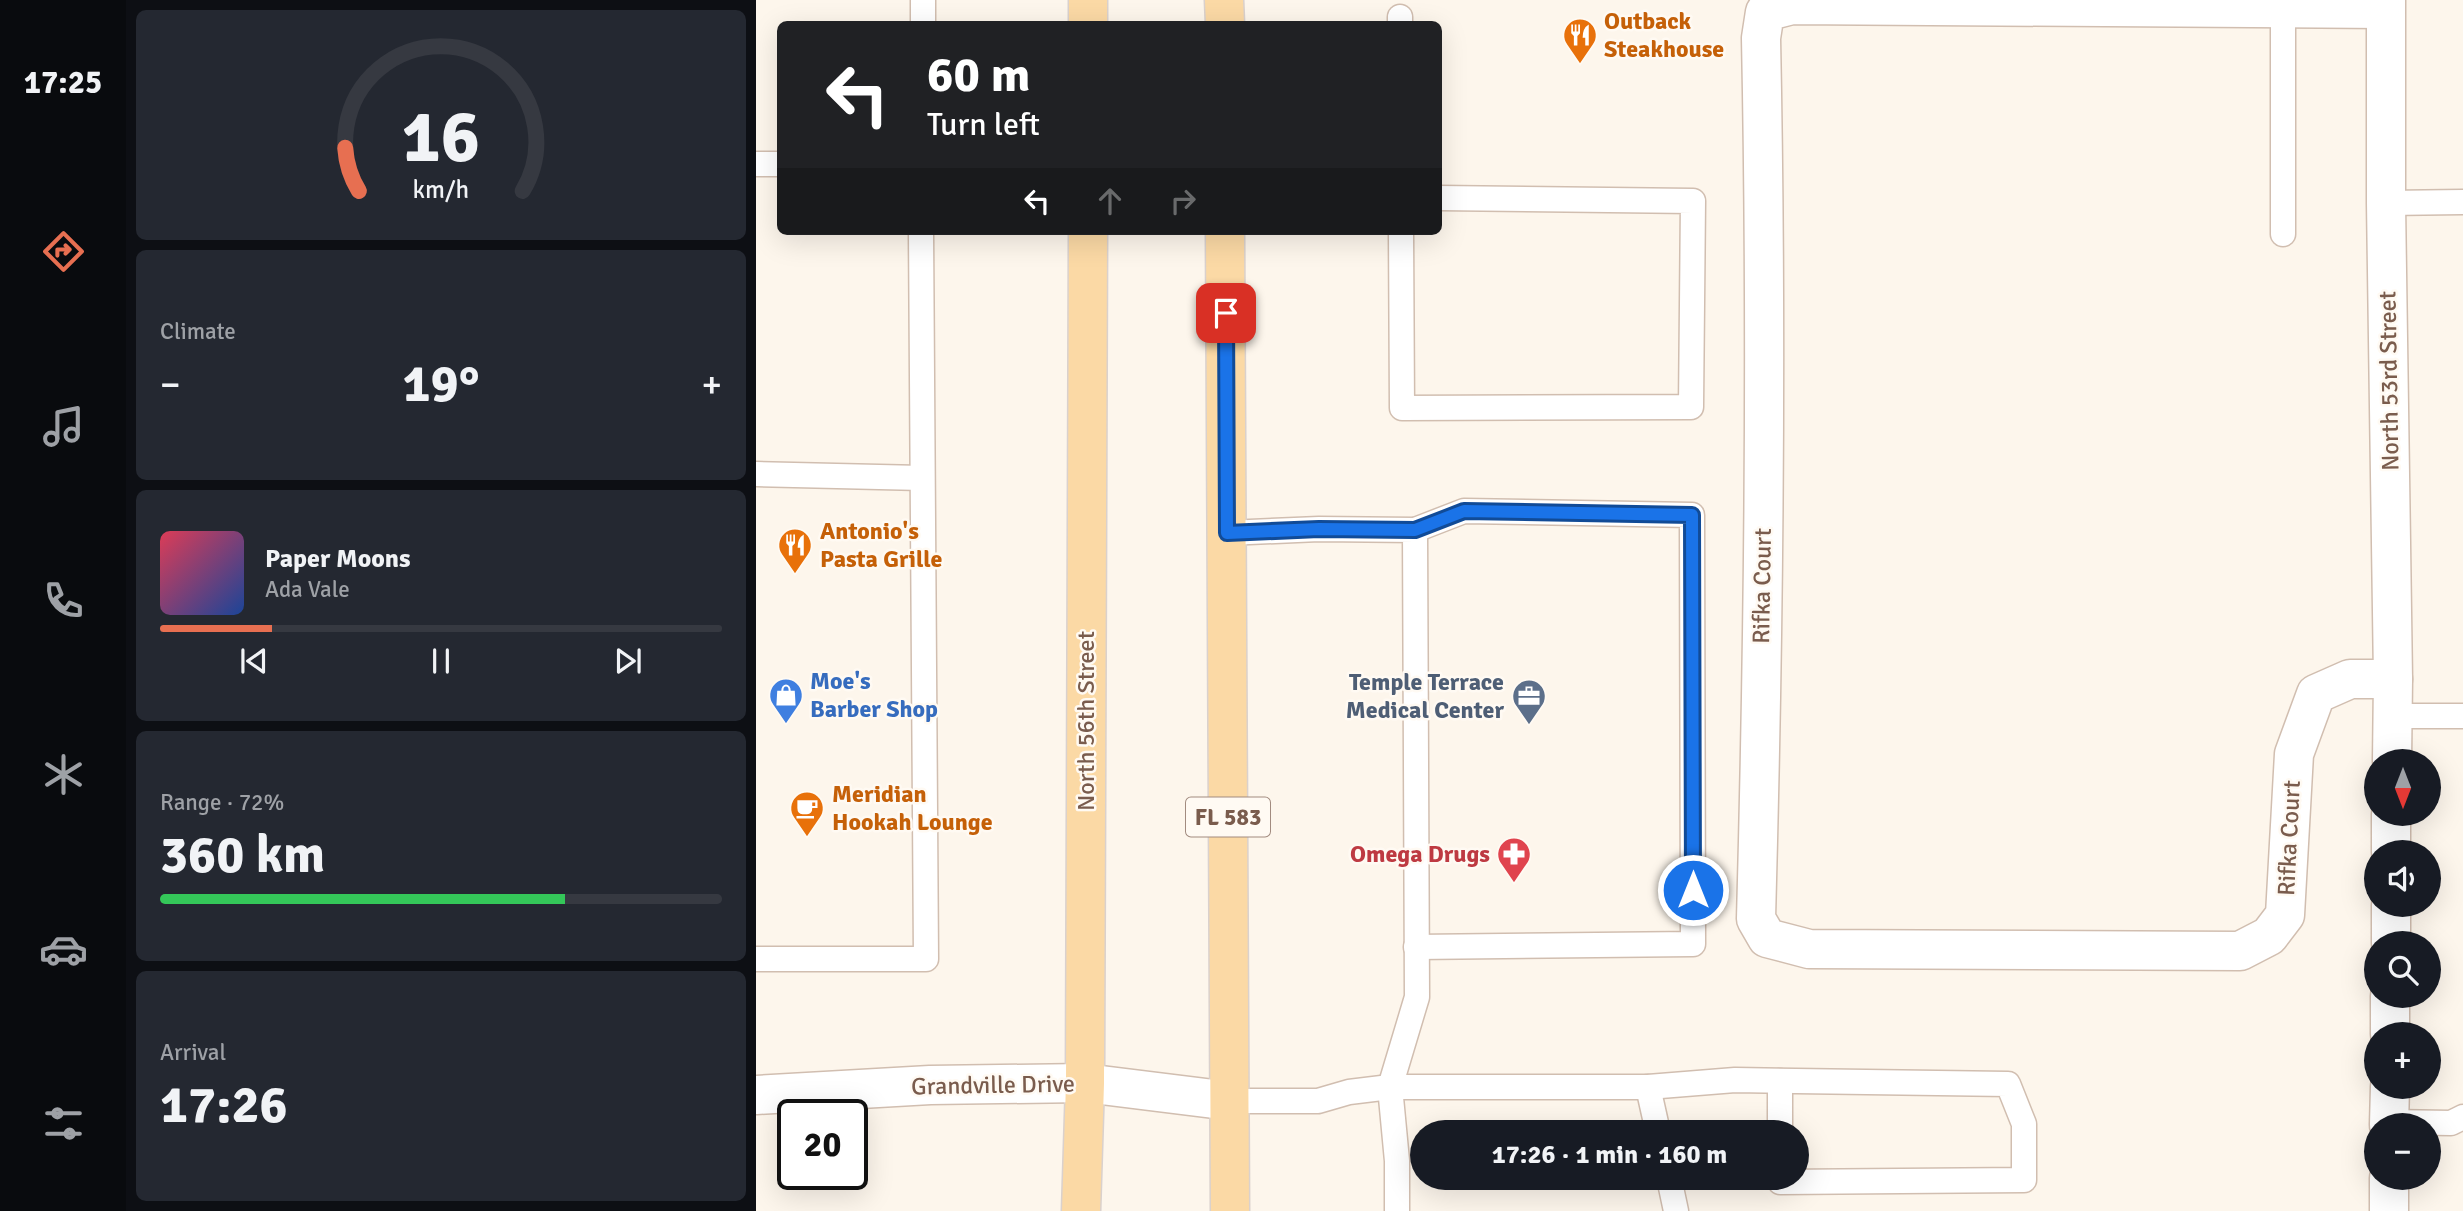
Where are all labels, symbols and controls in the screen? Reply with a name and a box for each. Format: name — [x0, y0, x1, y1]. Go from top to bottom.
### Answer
place label: Outback Steakhouse — [1604, 6, 1724, 64]
restaurant icon: Outback Steakhouse — [1561, 16, 1599, 65]
text: 60 m — [927, 45, 1030, 105]
icon: left — [812, 49, 903, 140]
text: 17:25 — [24, 63, 102, 102]
text: 16 — [402, 93, 480, 182]
text: Turn left — [927, 105, 1040, 144]
text: km/h — [413, 174, 469, 205]
icon: left — [1018, 182, 1056, 220]
icon: ahead — [1091, 182, 1129, 220]
icon: right — [1164, 182, 1202, 220]
icon: directions — [39, 227, 88, 276]
pin — [1196, 283, 1256, 343]
street label: North 53rd Street — [2372, 291, 2406, 471]
icon: arrive — [1207, 294, 1245, 332]
text: Climate — [160, 317, 236, 346]
text: 19° — [403, 352, 479, 416]
text: − — [160, 361, 181, 408]
text: + — [701, 361, 722, 408]
icon: music — [39, 402, 88, 451]
place label: Antonio's Pasta Grille — [820, 516, 943, 574]
restaurant icon: Antonio's Pasta Grille — [776, 526, 814, 575]
street label: Rifka Court — [1746, 528, 1778, 644]
text: Paper Moons — [265, 543, 411, 575]
text: Ada Vale — [265, 575, 350, 604]
icon: phone — [39, 576, 88, 625]
street label: North 56th Street — [1071, 631, 1101, 811]
icon: previous — [235, 642, 273, 680]
icon: pause — [422, 642, 460, 680]
icon: next — [609, 642, 647, 680]
place label: Moe's Barber Shop — [810, 666, 938, 724]
place label: Temple Terrace Medical Center — [1346, 667, 1504, 725]
shop icon: Moe's Barber Shop — [767, 676, 805, 725]
office icon: Temple Terrace Medical Center — [1510, 677, 1548, 726]
north arrow — [2364, 749, 2441, 826]
map controls — [2364, 749, 2441, 1190]
icon: climate — [39, 750, 88, 799]
place label: Meridian Hookah Lounge — [832, 779, 993, 837]
street label: Rifka Court — [2271, 779, 2307, 897]
text: Range · 72% — [160, 788, 284, 817]
cafe icon: Meridian Hookah Lounge — [788, 789, 826, 838]
road number: FL 583 — [1186, 797, 1270, 836]
text: 360 km — [160, 823, 325, 887]
pharmacy icon: Omega Drugs — [1495, 835, 1533, 884]
place label: Omega Drugs — [1350, 839, 1490, 869]
button: sound — [2364, 840, 2441, 917]
position arrow — [1656, 853, 1730, 927]
icon: car — [39, 925, 88, 974]
button: search — [2364, 931, 2441, 1008]
button: + — [2364, 1022, 2441, 1099]
text: Arrival — [160, 1038, 226, 1067]
street label: Grandville Drive — [911, 1069, 1075, 1101]
text: 17:26 — [160, 1073, 288, 1137]
icon: filters — [39, 1099, 88, 1148]
speed limit sign: 20 — [777, 1099, 868, 1190]
button: − — [2364, 1113, 2441, 1190]
text: 17:26 · 1 min · 160 m — [1492, 1139, 1727, 1171]

